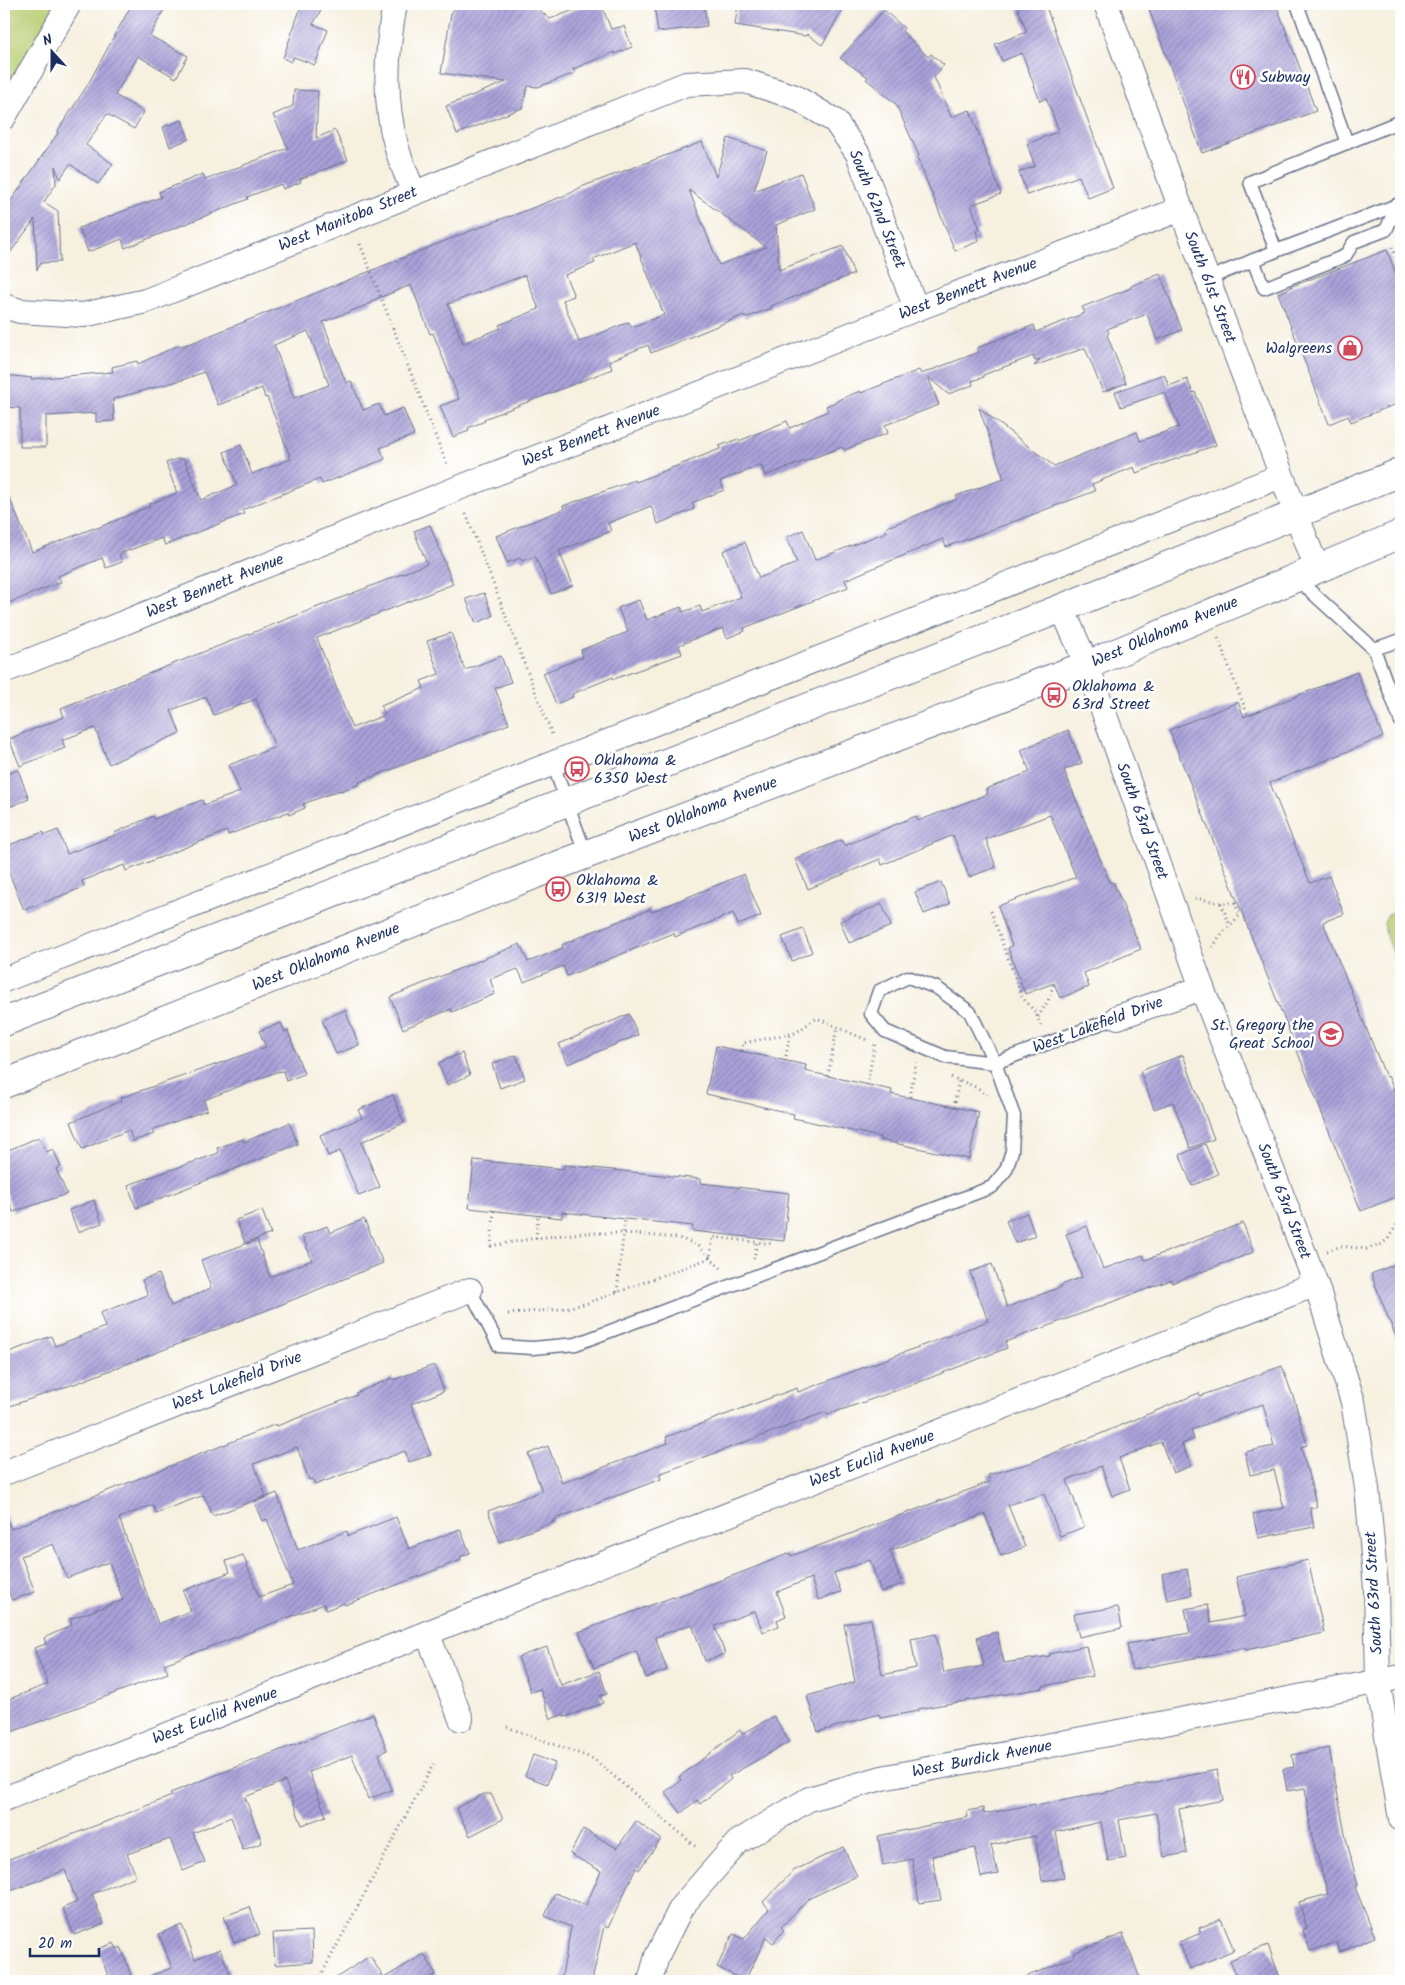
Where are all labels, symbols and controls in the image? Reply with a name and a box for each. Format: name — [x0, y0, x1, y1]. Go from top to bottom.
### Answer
north arrow — [28, 28, 78, 78]
text: N — [40, 29, 56, 53]
restaurant icon: Subway — [1230, 64, 1256, 90]
place label: Subway — [1260, 65, 1311, 90]
street label: South 62nd Street — [842, 146, 913, 273]
street label: West Manitoba Street — [275, 179, 422, 258]
street label: South 61st Street — [1177, 227, 1243, 348]
street label: West Bennett Avenue — [895, 251, 1041, 327]
shop icon: Walgreens — [1337, 335, 1363, 361]
place label: Walgreens — [1265, 336, 1332, 361]
street label: West Bennett Avenue — [518, 398, 664, 474]
street label: West Bennett Avenue — [142, 547, 288, 625]
street label: West Oklahoma Avenue — [1088, 590, 1242, 674]
place label: Oklahoma & 63rd Street — [1072, 674, 1154, 717]
bus stop icon: Oklahoma & 63rd Street — [1041, 682, 1067, 708]
place label: Oklahoma & 6350 West — [594, 748, 676, 791]
bus stop icon: Oklahoma & 6350 West — [564, 756, 590, 782]
street label: South 63rd Street — [1109, 759, 1175, 884]
street label: West Oklahoma Avenue — [625, 770, 781, 850]
place label: Oklahoma & 6319 West — [576, 868, 658, 911]
bus stop icon: Oklahoma & 6319 West — [545, 876, 571, 902]
street label: West Oklahoma Avenue — [248, 916, 404, 998]
street label: West Lakefield Drive — [1029, 990, 1167, 1060]
place label: St. Gregory the Great School — [1211, 1013, 1314, 1056]
school or university icon: St. Gregory the Great School — [1318, 1021, 1344, 1047]
street label: South 63rd Street — [1250, 1139, 1318, 1264]
street label: West Lakefield Drive — [168, 1345, 306, 1417]
street label: West Euclid Avenue — [806, 1424, 938, 1494]
street label: South 63rd Street — [1358, 1530, 1390, 1655]
street label: West Euclid Avenue — [149, 1681, 281, 1751]
street label: West Burdick Avenue — [910, 1733, 1054, 1785]
scale bar — [30, 1925, 99, 1957]
text: 20 m — [38, 1932, 72, 1956]

